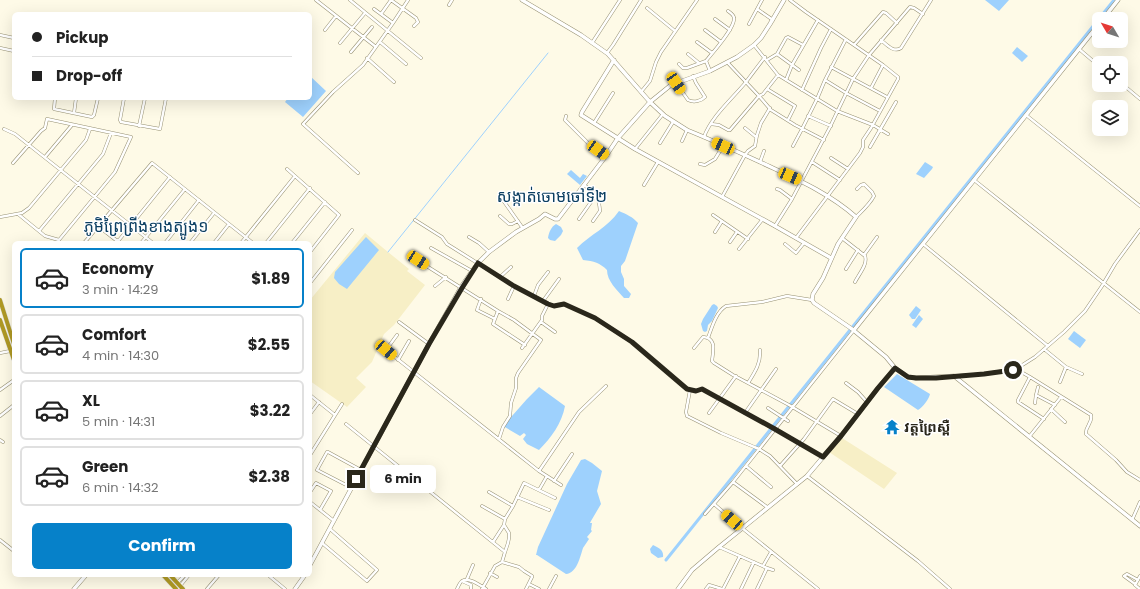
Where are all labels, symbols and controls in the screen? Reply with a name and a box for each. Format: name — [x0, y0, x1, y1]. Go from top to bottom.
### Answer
north arrow — [1092, 12, 1128, 48]
map controls — [1092, 12, 1128, 136]
text: Pickup — [56, 27, 108, 48]
button: locate — [1092, 56, 1128, 92]
text: Drop-off — [56, 65, 122, 86]
car — [664, 70, 688, 96]
button: layers — [1092, 100, 1128, 136]
car — [710, 136, 736, 156]
car — [585, 138, 611, 162]
car — [777, 166, 803, 186]
district label: សង្កាត់ចោមចៅទី២ — [497, 185, 607, 208]
district label: ភូមិព្រៃព្រីងខាងត្បូង១ — [84, 215, 208, 240]
car — [405, 248, 431, 272]
text: Economy — [82, 258, 154, 279]
icon: car — [34, 260, 70, 296]
text: $1.89 — [251, 268, 290, 289]
text: 3 min · 14:29 — [82, 280, 159, 299]
text: Comfort — [82, 324, 146, 345]
icon: car — [34, 326, 70, 362]
text: $2.55 — [248, 334, 290, 355]
car — [373, 338, 399, 362]
text: 4 min · 14:30 — [82, 346, 159, 365]
route start — [1004, 361, 1022, 379]
text: XL — [82, 390, 100, 411]
icon: car — [34, 392, 70, 428]
text: $3.22 — [250, 400, 290, 421]
text: 5 min · 14:31 — [82, 412, 155, 431]
place label: វត្តព្រៃស្ពឺ — [904, 417, 950, 437]
temple icon: វត្តព្រៃស្ពឺ — [883, 418, 901, 436]
text: Green — [82, 456, 128, 477]
icon: car — [34, 458, 70, 494]
callout: 6 min — [370, 465, 436, 493]
text: $2.38 — [249, 466, 290, 487]
text: 6 min — [384, 469, 422, 488]
route end — [347, 470, 365, 488]
text: 6 min · 14:32 — [82, 478, 159, 497]
car — [719, 508, 745, 532]
button: Confirm — [32, 523, 292, 569]

